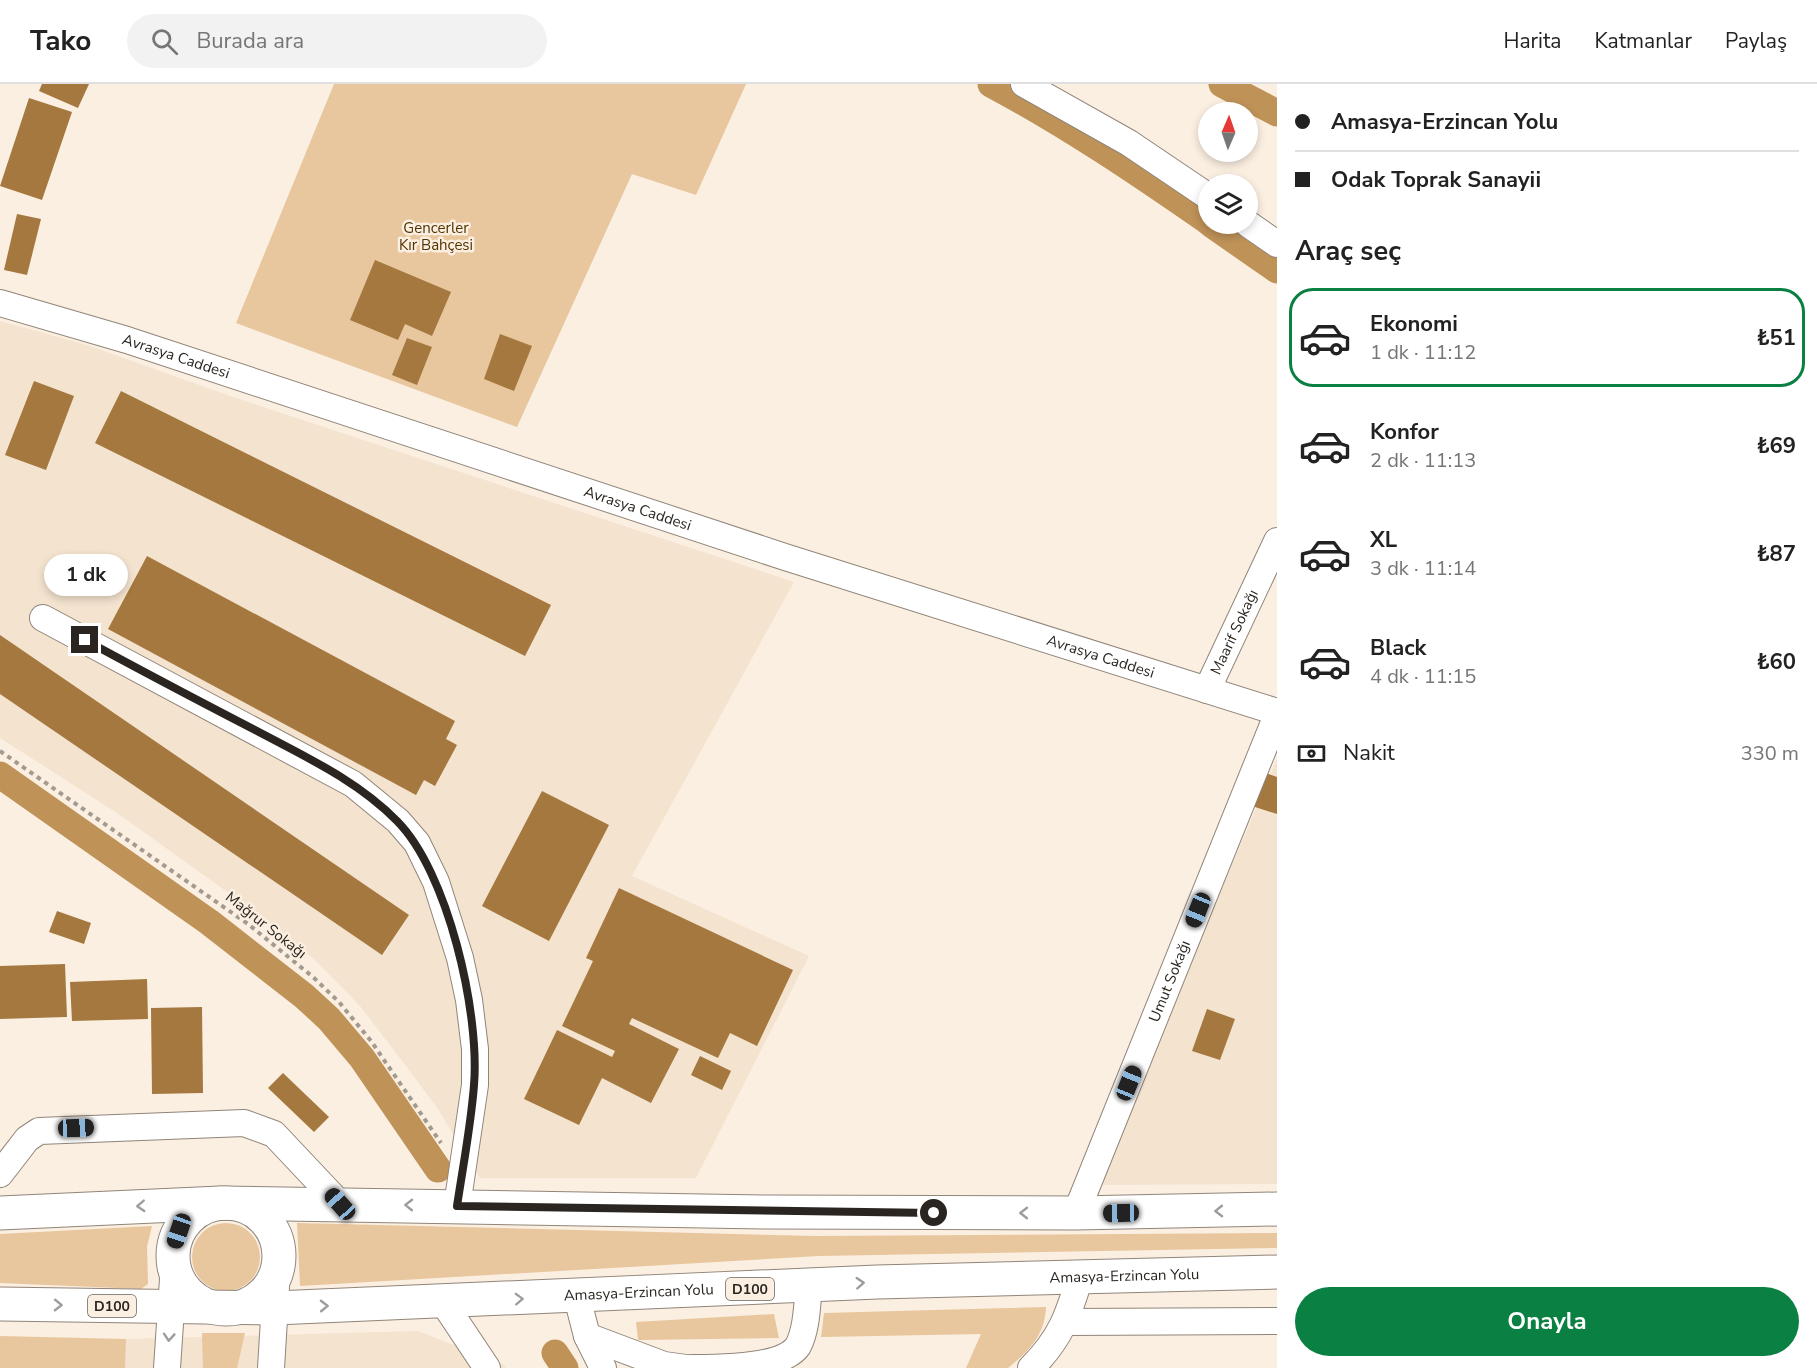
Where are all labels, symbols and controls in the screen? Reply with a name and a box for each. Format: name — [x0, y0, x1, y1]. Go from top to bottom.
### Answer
search box — [127, 14, 547, 68]
text: Tako — [30, 22, 91, 60]
icon: search — [148, 25, 181, 58]
text: Burada ara — [196, 26, 304, 56]
text: Harita — [1503, 27, 1561, 55]
text: Katmanlar — [1594, 27, 1692, 55]
text: Paylaş — [1725, 27, 1787, 55]
north arrow — [1198, 102, 1258, 162]
map controls — [1198, 102, 1258, 234]
text: Amasya-Erzincan Yolu — [1331, 107, 1558, 137]
text: Odak Toprak Sanayii — [1331, 165, 1541, 195]
button: layers — [1198, 174, 1258, 234]
park label: Gencerler Kır Bahçesi — [399, 218, 473, 255]
text: Araç seç — [1295, 233, 1401, 270]
text: Ekonomi — [1370, 309, 1458, 339]
icon: car — [1298, 311, 1352, 365]
text: ₺51 — [1756, 323, 1796, 353]
street label: Avrasya Caddesi — [120, 329, 232, 383]
text: 1 dk · 11:12 — [1370, 339, 1476, 366]
text: Konfor — [1370, 417, 1439, 447]
icon: car — [1298, 419, 1352, 473]
text: ₺69 — [1756, 431, 1796, 461]
text: 2 dk · 11:13 — [1370, 447, 1476, 474]
street label: Avrasya Caddesi — [581, 481, 694, 535]
text: XL — [1370, 525, 1397, 555]
icon: car — [1298, 527, 1352, 581]
text: ₺87 — [1756, 539, 1796, 569]
callout: 1 dk — [43, 553, 127, 595]
text: 3 dk · 11:14 — [1370, 555, 1476, 582]
text: 1 dk — [66, 561, 106, 588]
street label: Maarif Sokağı — [1206, 586, 1263, 678]
route end — [71, 626, 98, 653]
street label: Avrasya Caddesi — [1044, 630, 1157, 683]
text: Black — [1370, 633, 1426, 663]
icon: car — [1298, 635, 1352, 689]
text: ₺60 — [1756, 647, 1796, 677]
text: 4 dk · 11:15 — [1370, 663, 1476, 690]
icon: cash — [1295, 737, 1328, 770]
text: Nakit — [1343, 738, 1395, 768]
text: 330 m — [1741, 740, 1799, 767]
street label: Mağrur Sokağı — [221, 887, 311, 963]
car — [1183, 890, 1213, 930]
street label: Umut Sokağı — [1144, 937, 1195, 1025]
car — [1114, 1063, 1144, 1103]
car — [58, 1118, 94, 1138]
car — [321, 1185, 359, 1223]
one-way arrow — [404, 1199, 413, 1211]
route start — [920, 1199, 947, 1226]
one-way arrow — [136, 1200, 145, 1213]
car — [1103, 1204, 1139, 1222]
one-way arrow — [1214, 1204, 1223, 1217]
one-way arrow — [1019, 1207, 1028, 1219]
car — [165, 1211, 193, 1251]
street label: Amasya-Erzincan Yolu — [1049, 1264, 1200, 1288]
one-way arrow — [856, 1277, 865, 1290]
road number: D100 — [726, 1278, 774, 1300]
street label: Amasya-Erzincan Yolu — [563, 1279, 714, 1306]
button: Onayla — [1295, 1287, 1799, 1356]
one-way arrow — [514, 1293, 523, 1306]
road number: D100 — [88, 1295, 136, 1317]
one-way arrow — [54, 1299, 63, 1311]
one-way arrow — [319, 1300, 328, 1313]
one-way arrow — [163, 1333, 176, 1342]

